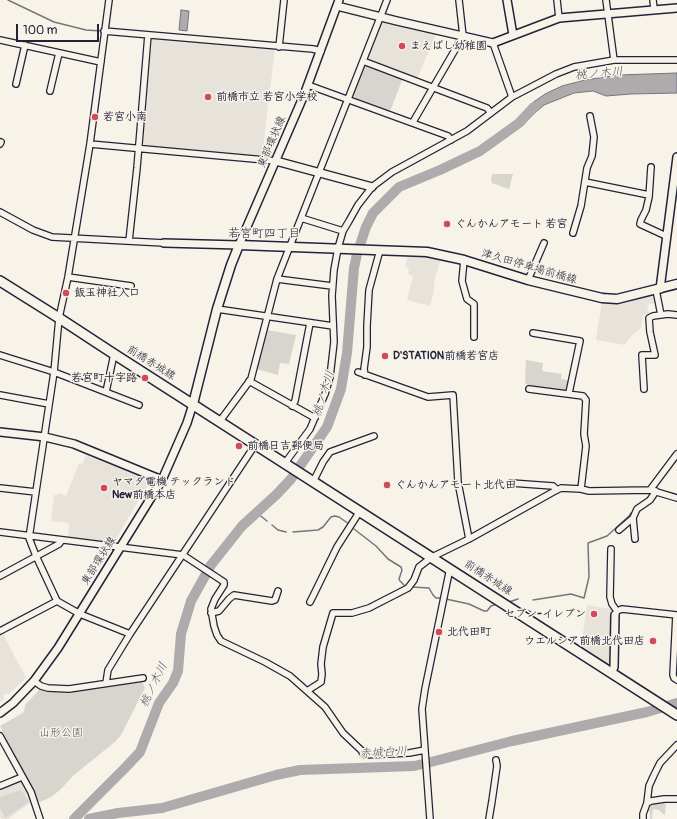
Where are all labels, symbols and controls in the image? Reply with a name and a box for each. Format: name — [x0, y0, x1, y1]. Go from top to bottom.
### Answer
scale bar — [18, 16, 101, 42]
text: 100 m — [23, 23, 57, 38]
place label: まえばし幼稚園 — [410, 39, 487, 53]
marker: まえばし幼稚園 — [397, 41, 407, 51]
water label: 桃ノ木川 — [574, 65, 624, 83]
place label: 前橋市立 若宮小学校 — [216, 90, 317, 104]
marker: 前橋市立 若宮小学校 — [203, 92, 213, 102]
place label: 若宮小南 — [103, 110, 147, 124]
marker: 若宮小南 — [90, 112, 100, 122]
street label: 東部環状線 — [255, 114, 289, 170]
place label: ぐんかんアモート 若宮 — [455, 217, 567, 231]
marker: ぐんかんアモート 若宮 — [442, 219, 452, 229]
district label: 若宮町四丁目 — [228, 227, 300, 241]
street label: 津久田停車場前橋線 — [480, 247, 578, 287]
place label: 飯玉神社入口 — [74, 286, 140, 300]
marker: 飯玉神社入口 — [61, 288, 71, 298]
street label: 前橋赤城線 — [124, 343, 178, 383]
place label: D'STATION前橋若宮店 — [393, 349, 499, 363]
marker: D'STATION前橋若宮店 — [380, 351, 390, 361]
water label: 桃ノ木川 — [310, 369, 338, 419]
place label: 若宮町十字路 — [71, 371, 137, 385]
marker: 若宮町十字路 — [140, 373, 150, 383]
place label: 前橋日吉郵便局 — [247, 439, 324, 453]
marker: 前橋日吉郵便局 — [234, 441, 244, 451]
place label: ヤマダ電機 テックランド New前橋本店 — [112, 475, 235, 501]
place label: ぐんかんアモート北代田 — [395, 478, 516, 492]
marker: ぐんかんアモート北代田 — [382, 480, 392, 490]
marker: ヤマダ電機 テックランド New前橋本店 — [99, 483, 109, 493]
street label: 東部環状線 — [79, 534, 119, 588]
street label: 前橋赤城線 — [461, 557, 515, 599]
place label: セブン-イレブン — [504, 607, 586, 621]
marker: セブン-イレブン — [589, 609, 599, 619]
place label: 北代田町 — [447, 625, 491, 639]
marker: 北代田町 — [434, 627, 444, 637]
place label: ウエルシア前橋北代田店 — [524, 634, 645, 648]
marker: ウエルシア前橋北代田店 — [648, 636, 658, 646]
water label: 桃ノ木川 — [137, 660, 171, 710]
park label: 山形公園 — [39, 726, 83, 740]
water label: 赤城白川 — [359, 745, 407, 761]

